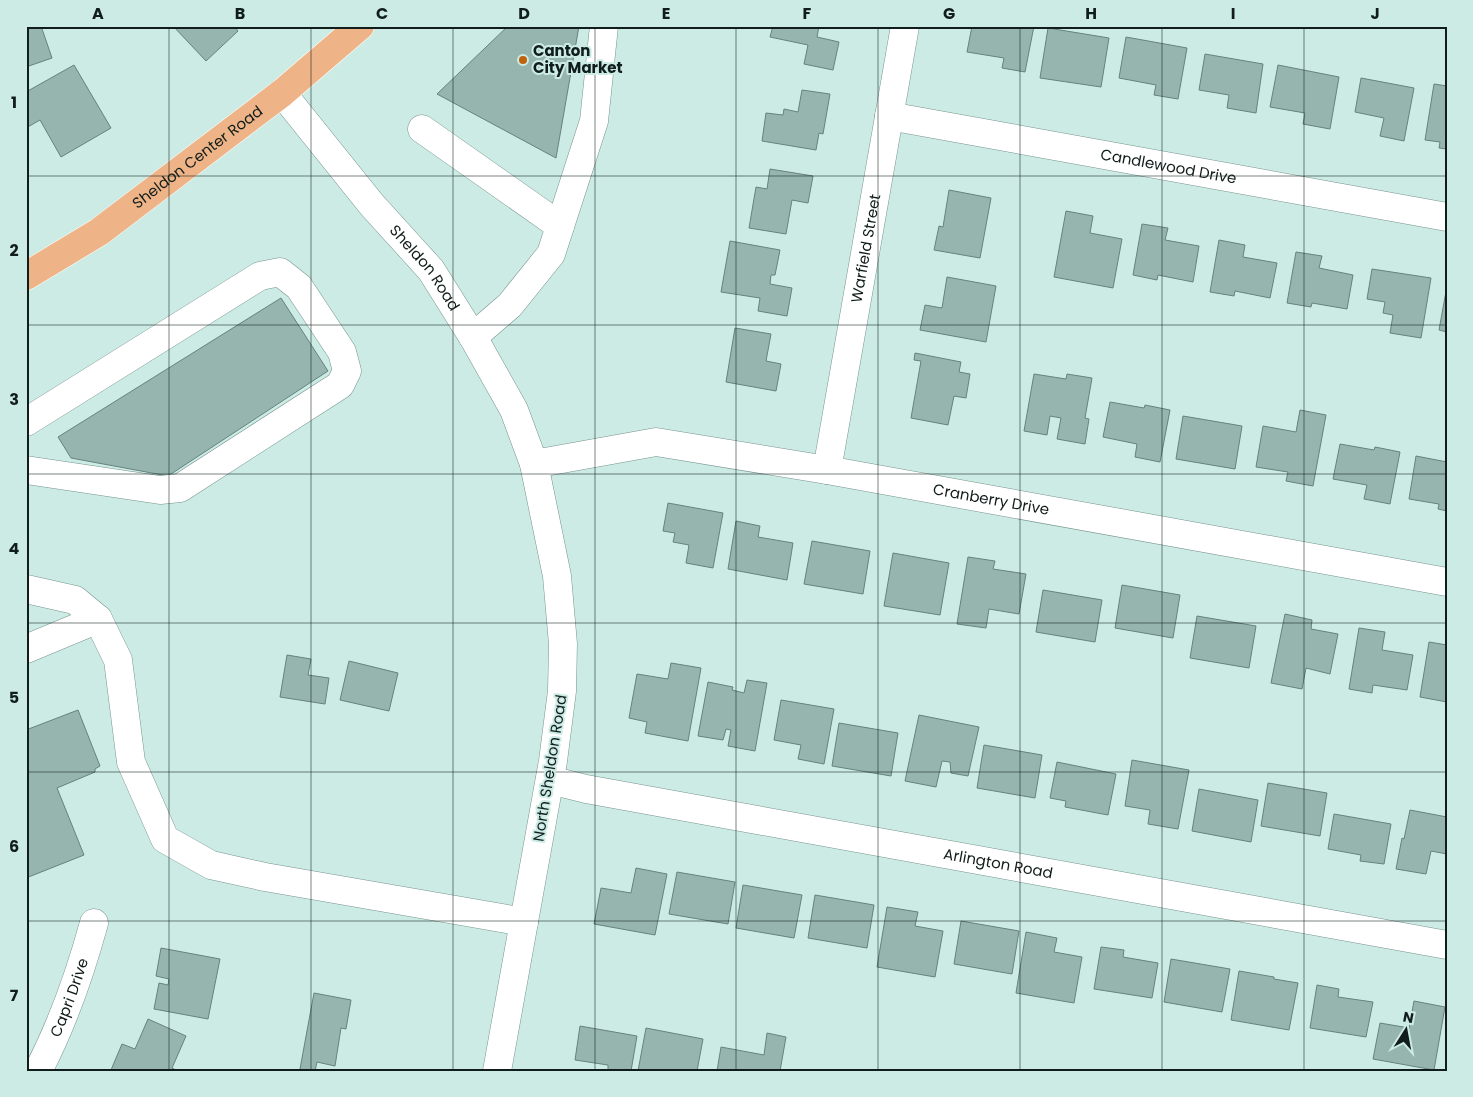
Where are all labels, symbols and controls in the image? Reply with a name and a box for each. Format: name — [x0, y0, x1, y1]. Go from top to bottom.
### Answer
text: A — [92, 2, 104, 25]
text: B — [235, 2, 245, 25]
text: C — [376, 2, 388, 25]
text: D — [518, 2, 530, 25]
text: E — [662, 2, 670, 25]
text: F — [803, 2, 812, 25]
text: G — [943, 2, 955, 25]
text: H — [1085, 2, 1097, 25]
text: I — [1231, 2, 1235, 25]
text: J — [1370, 2, 1380, 25]
place label: Canton City Market — [533, 40, 623, 78]
marker: Canton City Market — [517, 54, 529, 66]
text: 1 — [11, 91, 17, 114]
street label: Sheldon Center Road — [128, 100, 267, 213]
street label: Candlewood Drive — [1099, 143, 1238, 189]
street label: Warfield Street — [846, 192, 885, 304]
street label: Sheldon Road — [385, 220, 465, 315]
text: 2 — [9, 239, 19, 262]
text: 3 — [9, 388, 19, 411]
street label: Cranberry Drive — [931, 478, 1051, 520]
text: 4 — [9, 537, 20, 560]
text: 5 — [9, 686, 19, 709]
street label: North Sheldon Road — [528, 693, 571, 843]
text: 6 — [9, 835, 19, 858]
street label: Arlington Road — [942, 843, 1055, 883]
street label: Capri Drive — [45, 955, 93, 1040]
text: 7 — [10, 984, 19, 1007]
north arrow — [1380, 1004, 1430, 1054]
text: N — [1401, 1006, 1416, 1028]

